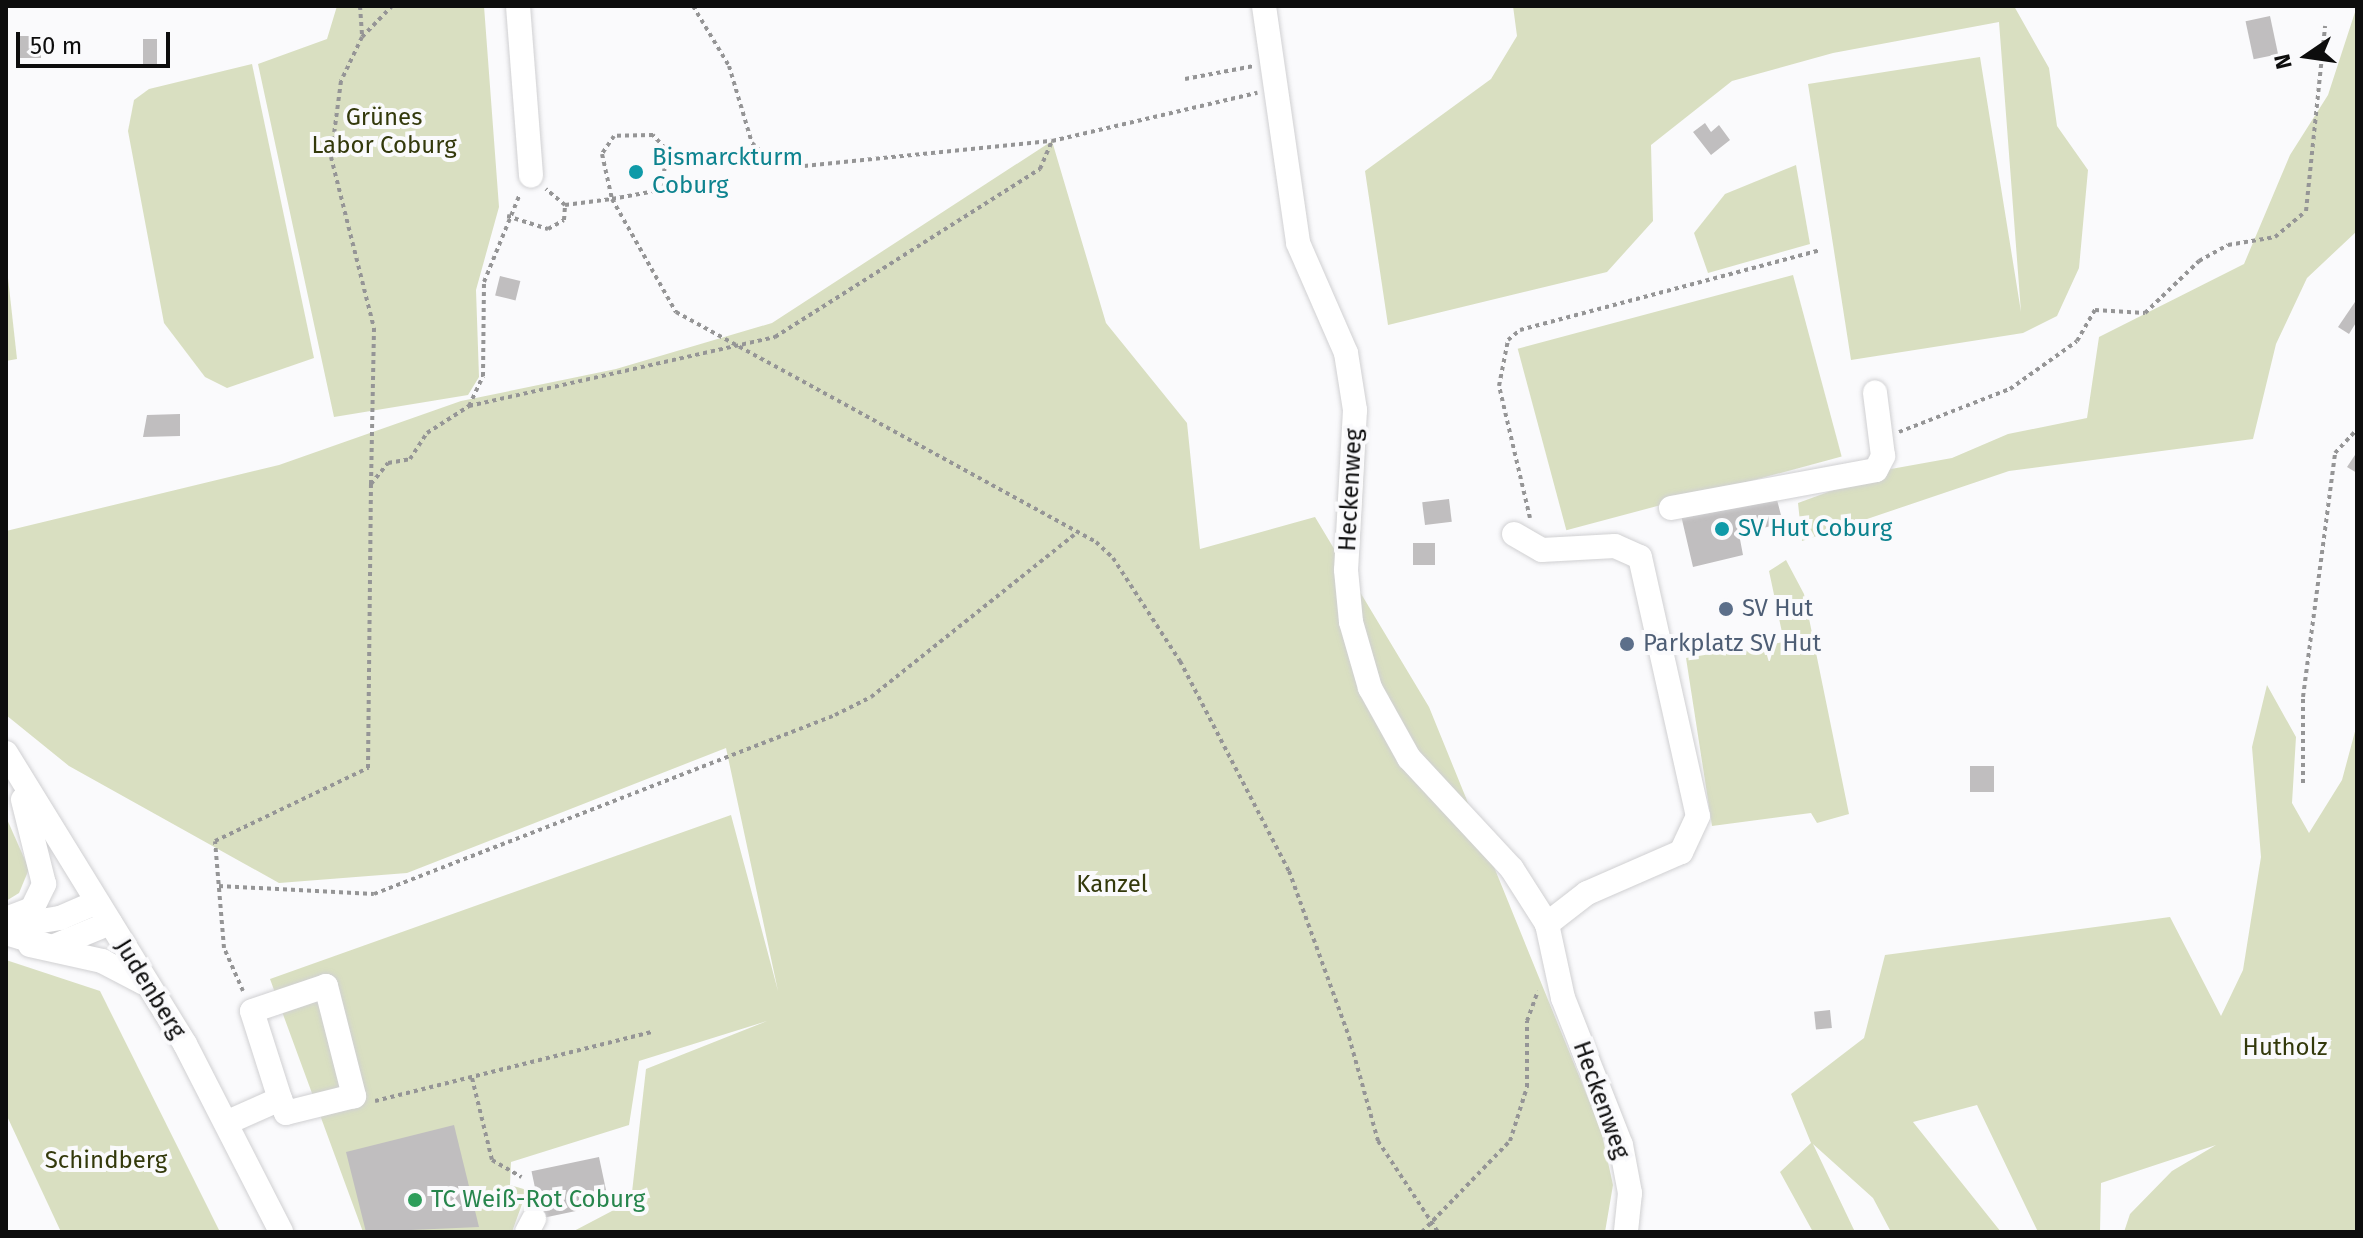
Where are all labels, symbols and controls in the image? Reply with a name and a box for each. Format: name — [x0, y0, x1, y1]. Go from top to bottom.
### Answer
scale bar — [20, 16, 174, 66]
north arrow — [2267, 16, 2347, 96]
text: 50 m — [30, 32, 82, 60]
text: N — [2268, 51, 2298, 72]
park label: Grünes Labor Coburg — [311, 104, 457, 160]
place label: Bismarckturm Coburg — [652, 144, 803, 200]
marker: Bismarckturm Coburg — [627, 163, 645, 181]
street label: Heckenweg — [1333, 428, 1369, 552]
place label: SV Hut Coburg — [1738, 515, 1892, 543]
marker: SV Hut Coburg — [1713, 520, 1731, 538]
place label: SV Hut — [1742, 595, 1813, 623]
marker: SV Hut — [1717, 600, 1735, 618]
place label: Parkplatz SV Hut — [1643, 630, 1821, 658]
marker: Parkplatz SV Hut — [1618, 635, 1636, 653]
park label: Kanzel — [1076, 871, 1148, 899]
street label: Judenberg — [108, 934, 192, 1044]
park label: Hutholz — [2243, 1034, 2327, 1062]
street label: Heckenweg — [1566, 1037, 1636, 1163]
park label: Schindberg — [45, 1147, 167, 1175]
place label: TC Weiß-Rot Coburg — [431, 1186, 645, 1214]
marker: TC Weiß-Rot Coburg — [406, 1191, 424, 1209]

